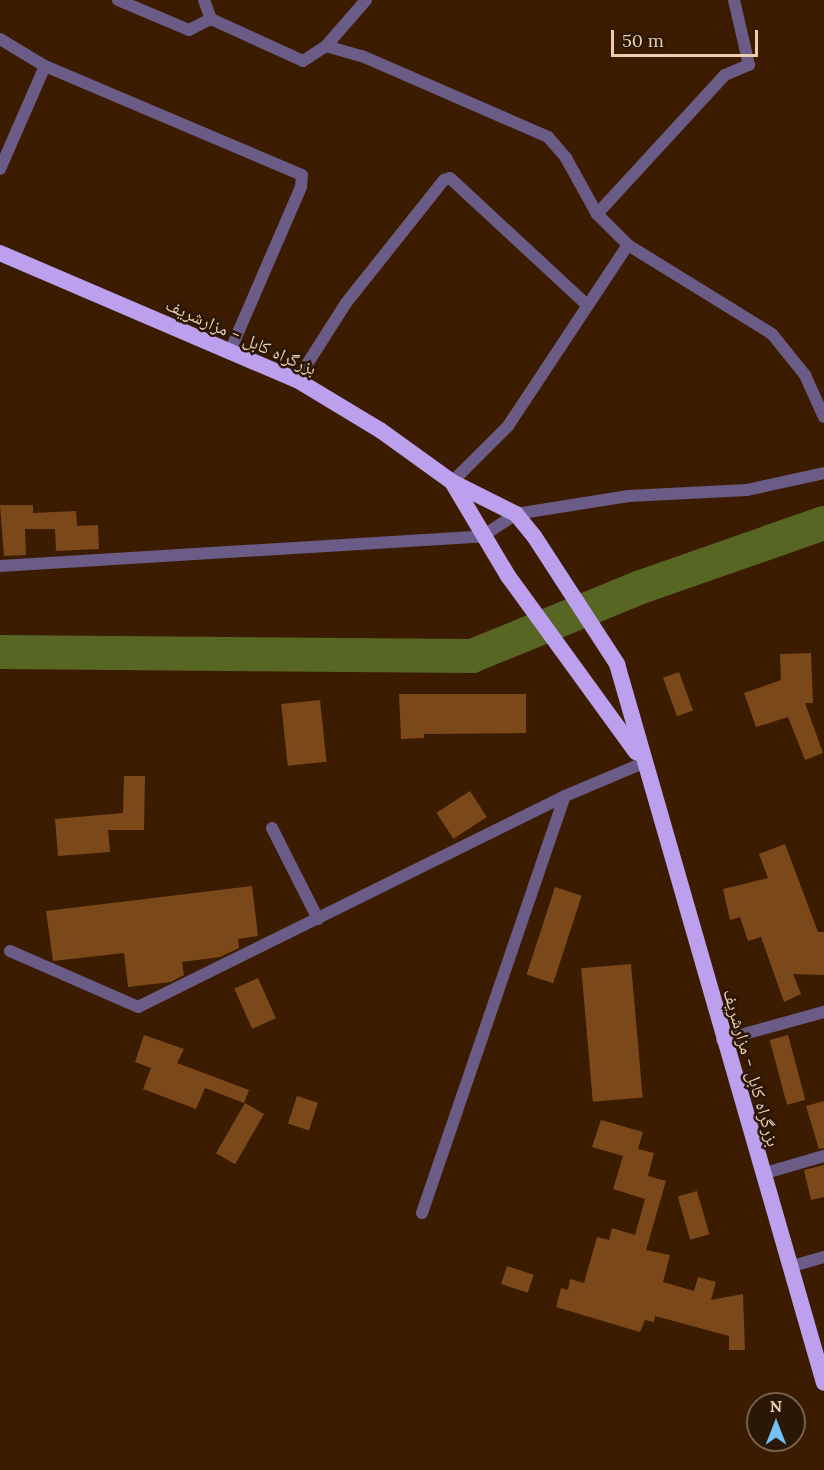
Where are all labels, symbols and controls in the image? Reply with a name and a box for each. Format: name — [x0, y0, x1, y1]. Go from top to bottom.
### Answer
scale bar — [614, 18, 761, 56]
text: 50 m — [622, 29, 664, 52]
street label: بزرگراه کابل - مزارشریف — [162, 294, 320, 380]
street label: بزرگراه کابل - مزارشریف — [718, 987, 784, 1149]
north arrow — [746, 1392, 806, 1452]
text: N — [770, 1396, 782, 1416]

